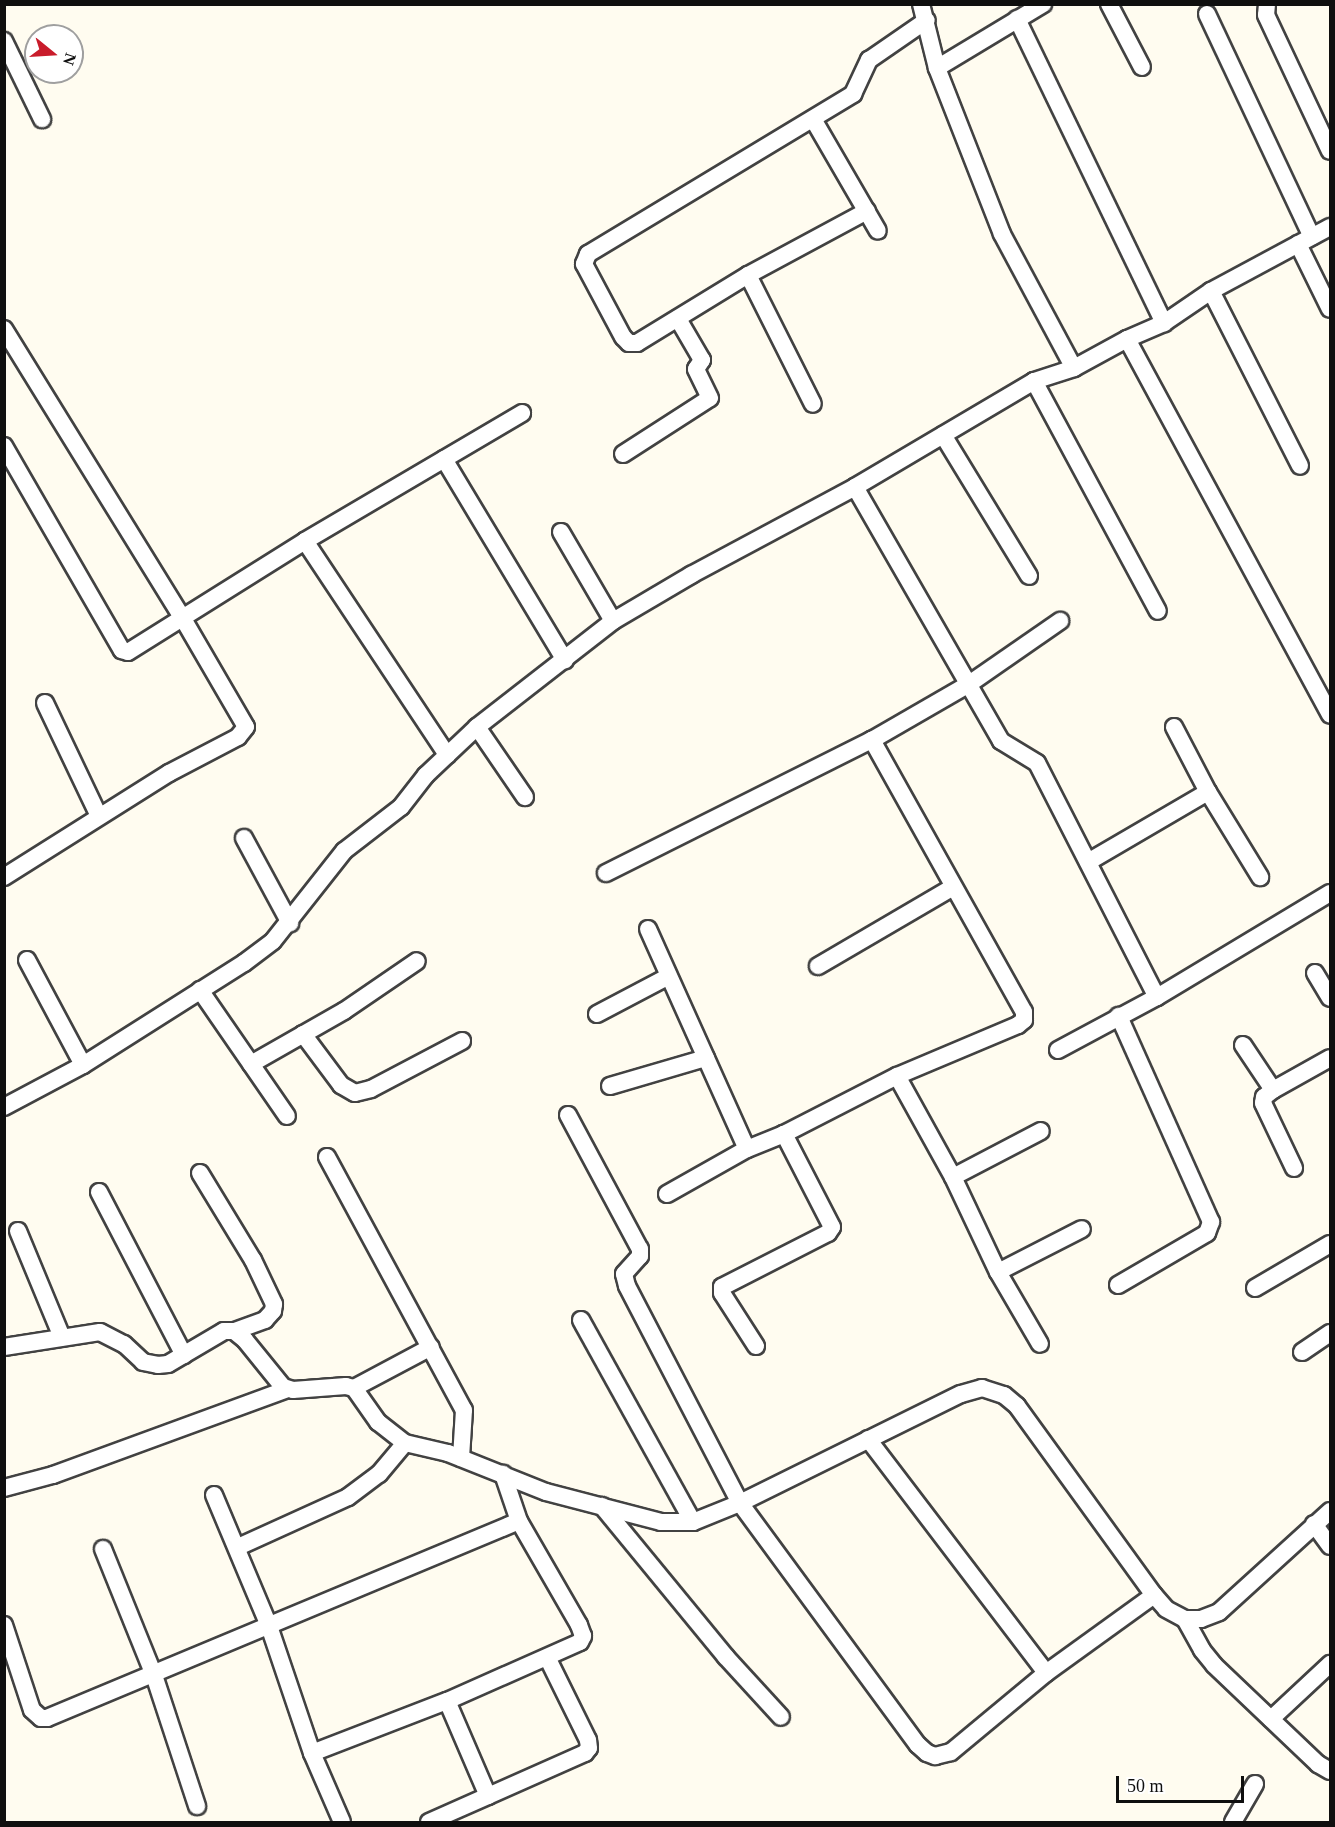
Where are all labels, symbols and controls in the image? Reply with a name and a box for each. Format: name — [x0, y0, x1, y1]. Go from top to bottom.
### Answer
north arrow — [24, 24, 84, 84]
text: N — [60, 51, 80, 67]
scale bar — [1119, 1764, 1246, 1802]
text: 50 m — [1127, 1776, 1164, 1796]

